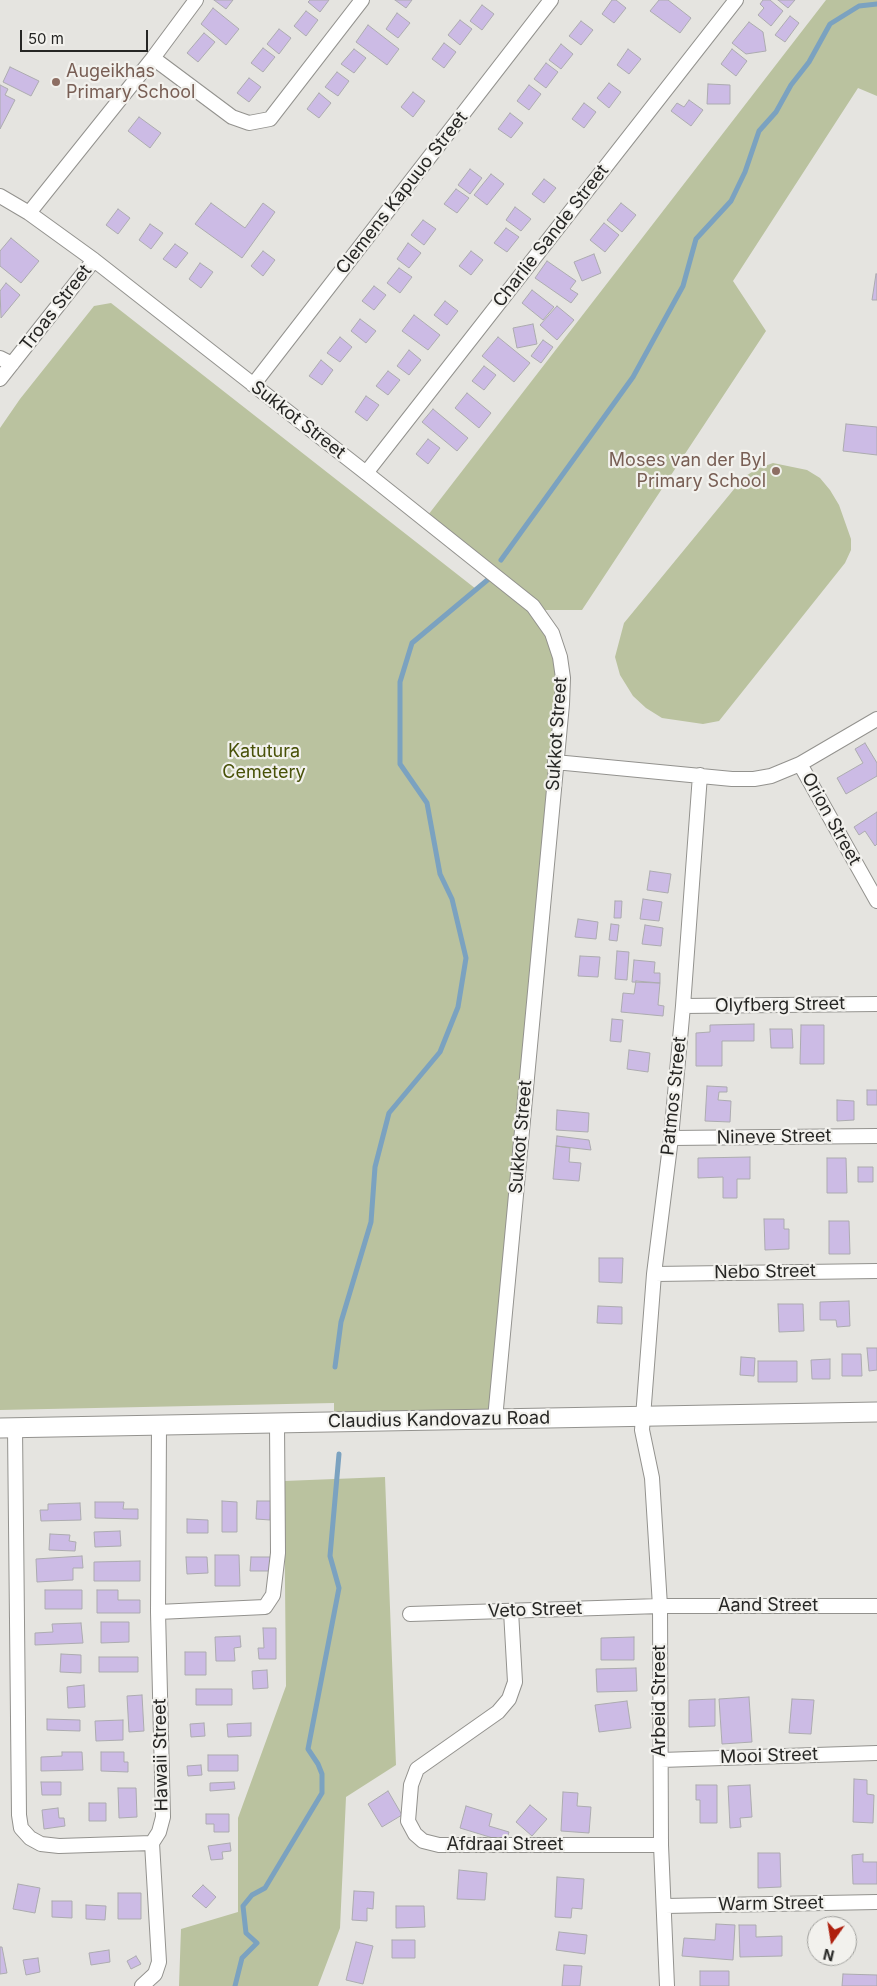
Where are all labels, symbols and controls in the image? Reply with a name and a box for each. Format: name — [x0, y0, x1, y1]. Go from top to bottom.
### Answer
scale bar — [22, 20, 150, 52]
text: 50 m — [28, 29, 64, 48]
place label: Augeikhas Primary School — [66, 61, 195, 104]
marker: Augeikhas Primary School — [50, 76, 62, 88]
street label: Clemens Kapuuo Street — [332, 107, 472, 279]
street label: Charlie Sande Street — [489, 160, 613, 312]
street label: Troas Street — [16, 261, 96, 355]
street label: Sukkot Street — [246, 376, 350, 464]
place label: Moses van der Byl Primary School — [609, 450, 766, 492]
marker: Moses van der Byl Primary School — [770, 465, 782, 477]
street label: Sukkot Street — [542, 676, 572, 792]
park label: Katutura Cemetery — [222, 741, 306, 784]
street label: Orion Street — [797, 769, 865, 869]
street label: Olyfberg Street — [715, 993, 845, 1017]
street label: Patmos Street — [657, 1035, 691, 1157]
street label: Sukkot Street — [505, 1079, 537, 1195]
street label: Nineve Street — [716, 1125, 832, 1149]
street label: Nebo Street — [714, 1260, 816, 1284]
street label: Claudius Kandovazu Road — [328, 1407, 550, 1433]
street label: Aand Street — [718, 1595, 818, 1617]
street label: Veto Street — [487, 1598, 583, 1622]
street label: Arbeid Street — [649, 1645, 671, 1757]
street label: Hawaii Street — [149, 1698, 173, 1812]
street label: Mooi Street — [720, 1743, 818, 1769]
street label: Afdraai Street — [447, 1834, 563, 1856]
street label: Warm Street — [718, 1892, 824, 1916]
north arrow — [807, 1916, 857, 1966]
text: N — [822, 1946, 836, 1965]

